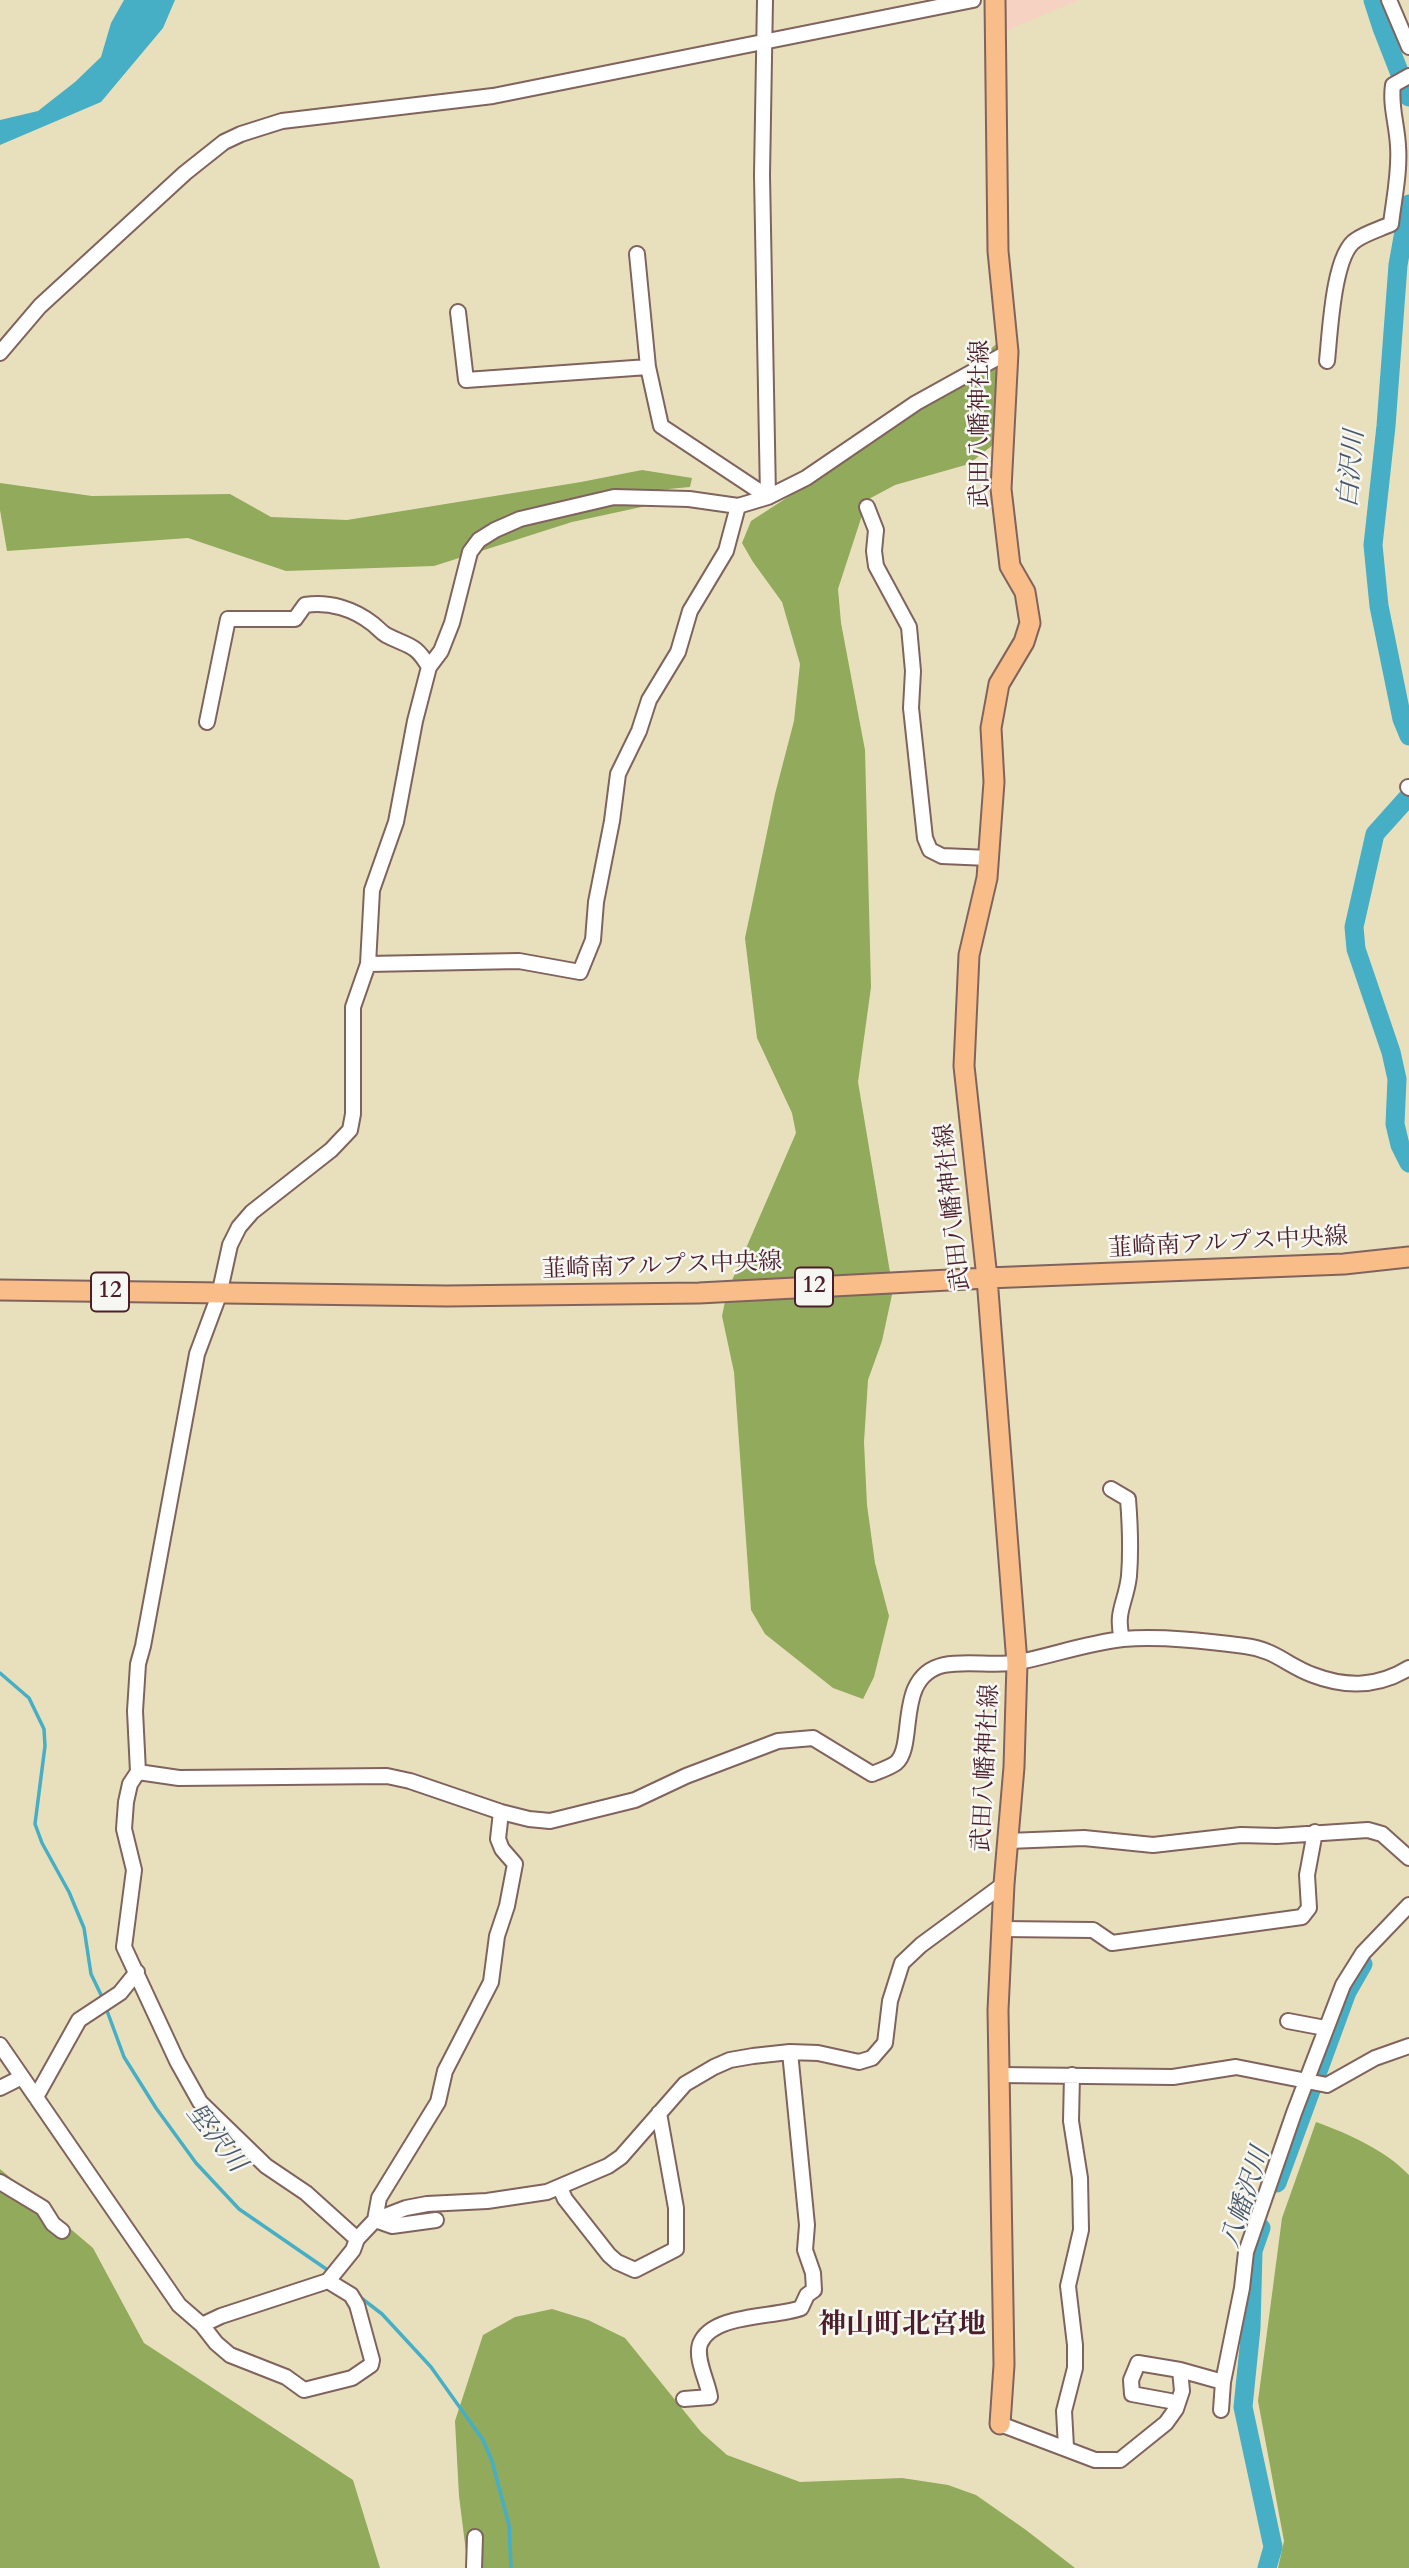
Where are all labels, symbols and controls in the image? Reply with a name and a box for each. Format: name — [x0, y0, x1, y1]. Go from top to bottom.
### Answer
street label: 武田八幡神社線 — [967, 340, 995, 508]
water label: 白沢川 — [1334, 429, 1372, 509]
street label: 武田八幡神社線 — [931, 1122, 977, 1292]
street label: 韮崎南アルプス中央線 — [1107, 1223, 1349, 1265]
street label: 韮崎南アルプス中央線 — [542, 1248, 782, 1286]
road number: 12 — [795, 1268, 833, 1306]
road number: 12 — [91, 1273, 129, 1312]
street label: 武田八幡神社線 — [968, 1683, 1006, 1853]
water label: 堅沢川 — [179, 2099, 251, 2179]
water label: 八幡沢川 — [1216, 2144, 1278, 2252]
district label: 神山町北宮地 — [818, 2310, 986, 2344]

